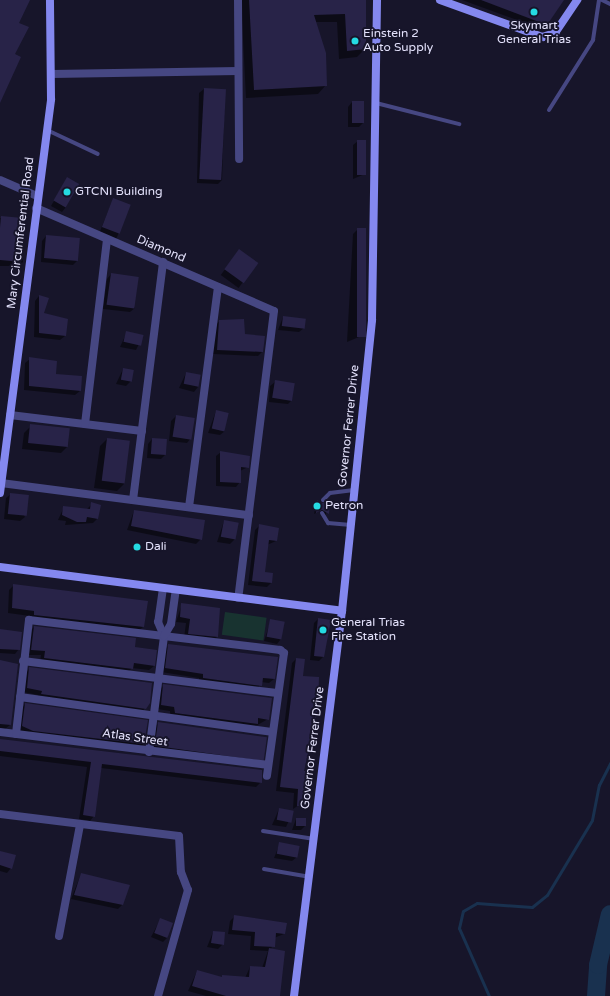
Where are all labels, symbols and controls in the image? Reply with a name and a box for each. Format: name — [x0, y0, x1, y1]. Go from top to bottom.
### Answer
marker: Skymart General Trias — [529, 7, 539, 17]
place label: Skymart General Trias — [497, 19, 571, 47]
place label: Einstein 2 Auto Supply — [363, 27, 433, 55]
marker: Einstein 2 Auto Supply — [350, 36, 360, 46]
street label: Mary Circumferential Road — [5, 156, 37, 310]
place label: GTCNI Building — [75, 185, 163, 199]
marker: GTCNI Building — [62, 187, 72, 197]
street label: Diamond — [134, 232, 188, 266]
street label: Governor Ferrer Drive — [335, 364, 363, 488]
place label: Petron — [325, 499, 363, 513]
marker: Petron — [312, 501, 322, 511]
place label: Dali — [145, 540, 167, 554]
marker: Dali — [132, 542, 142, 552]
place label: General Trias Fire Station — [331, 616, 405, 644]
marker: General Trias Fire Station — [318, 625, 328, 635]
street label: Governor Ferrer Drive — [298, 686, 328, 810]
street label: Atlas Street — [101, 726, 169, 750]

